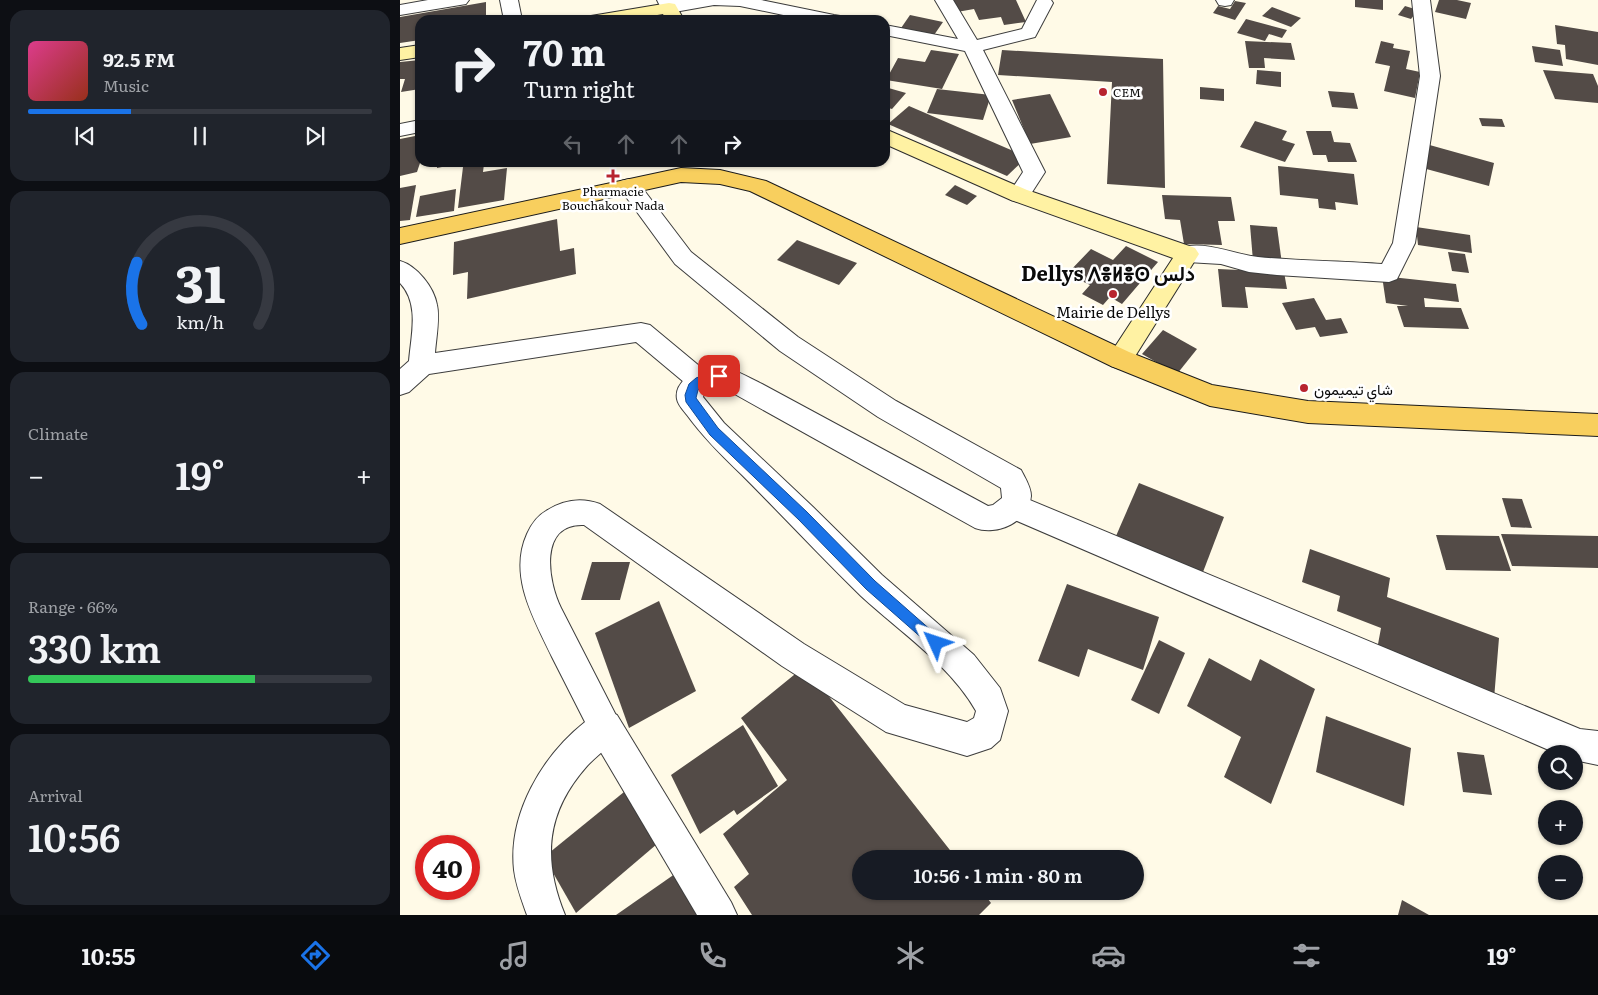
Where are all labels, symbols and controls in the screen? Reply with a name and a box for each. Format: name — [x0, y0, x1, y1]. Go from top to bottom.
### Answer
text: 70 m — [523, 25, 605, 77]
icon: right — [440, 35, 505, 100]
text: 92.5 FM — [103, 45, 175, 73]
text: Turn right — [523, 72, 635, 105]
text: Music — [103, 73, 149, 97]
place label: CEM — [1113, 83, 1141, 101]
marker: CEM — [1097, 86, 1109, 98]
icon: previous — [71, 122, 99, 150]
icon: pause — [186, 122, 214, 150]
icon: next — [301, 122, 329, 150]
icon: left — [559, 130, 587, 158]
icon: ahead — [612, 130, 640, 158]
icon: ahead — [665, 130, 693, 158]
icon: right — [718, 130, 746, 158]
marker: Pharmacie Bouchakour Nada — [607, 170, 619, 182]
place label: Pharmacie Bouchakour Nada — [562, 182, 665, 214]
text: 31 — [175, 241, 225, 319]
district label: Dellys ⴷⴻⵍⴻⵙ دلس — [1021, 257, 1195, 287]
marker: Mairie de Dellys — [1107, 288, 1119, 300]
place label: Mairie de Dellys — [1056, 300, 1170, 323]
text: km/h — [176, 308, 224, 335]
pin — [698, 355, 740, 397]
icon: arrive — [705, 362, 733, 390]
place label: شاي تيميمون — [1314, 377, 1393, 403]
marker: شاي تيميمون — [1298, 382, 1310, 394]
text: Climate — [28, 421, 88, 445]
text: 19° — [175, 445, 225, 502]
text: − — [28, 453, 44, 495]
text: + — [356, 453, 372, 495]
text: Range · 66% — [28, 594, 118, 618]
position arrow — [909, 616, 961, 668]
text: 330 km — [28, 618, 161, 675]
map controls — [1538, 745, 1583, 900]
button: search — [1538, 745, 1583, 790]
text: Arrival — [28, 783, 83, 807]
button: + — [1538, 800, 1583, 845]
text: 10:56 — [28, 807, 121, 864]
speed limit sign: 40 — [415, 835, 480, 900]
button: − — [1538, 855, 1583, 900]
text: 10:56 · 1 min · 80 m — [914, 861, 1082, 889]
icon: directions — [298, 938, 333, 973]
icon: music — [497, 938, 532, 973]
icon: phone — [695, 938, 730, 973]
icon: climate — [893, 938, 928, 973]
icon: car — [1091, 938, 1126, 973]
icon: filters — [1289, 938, 1324, 973]
text: 10:55 — [82, 939, 135, 972]
text: 19° — [1487, 939, 1516, 972]

